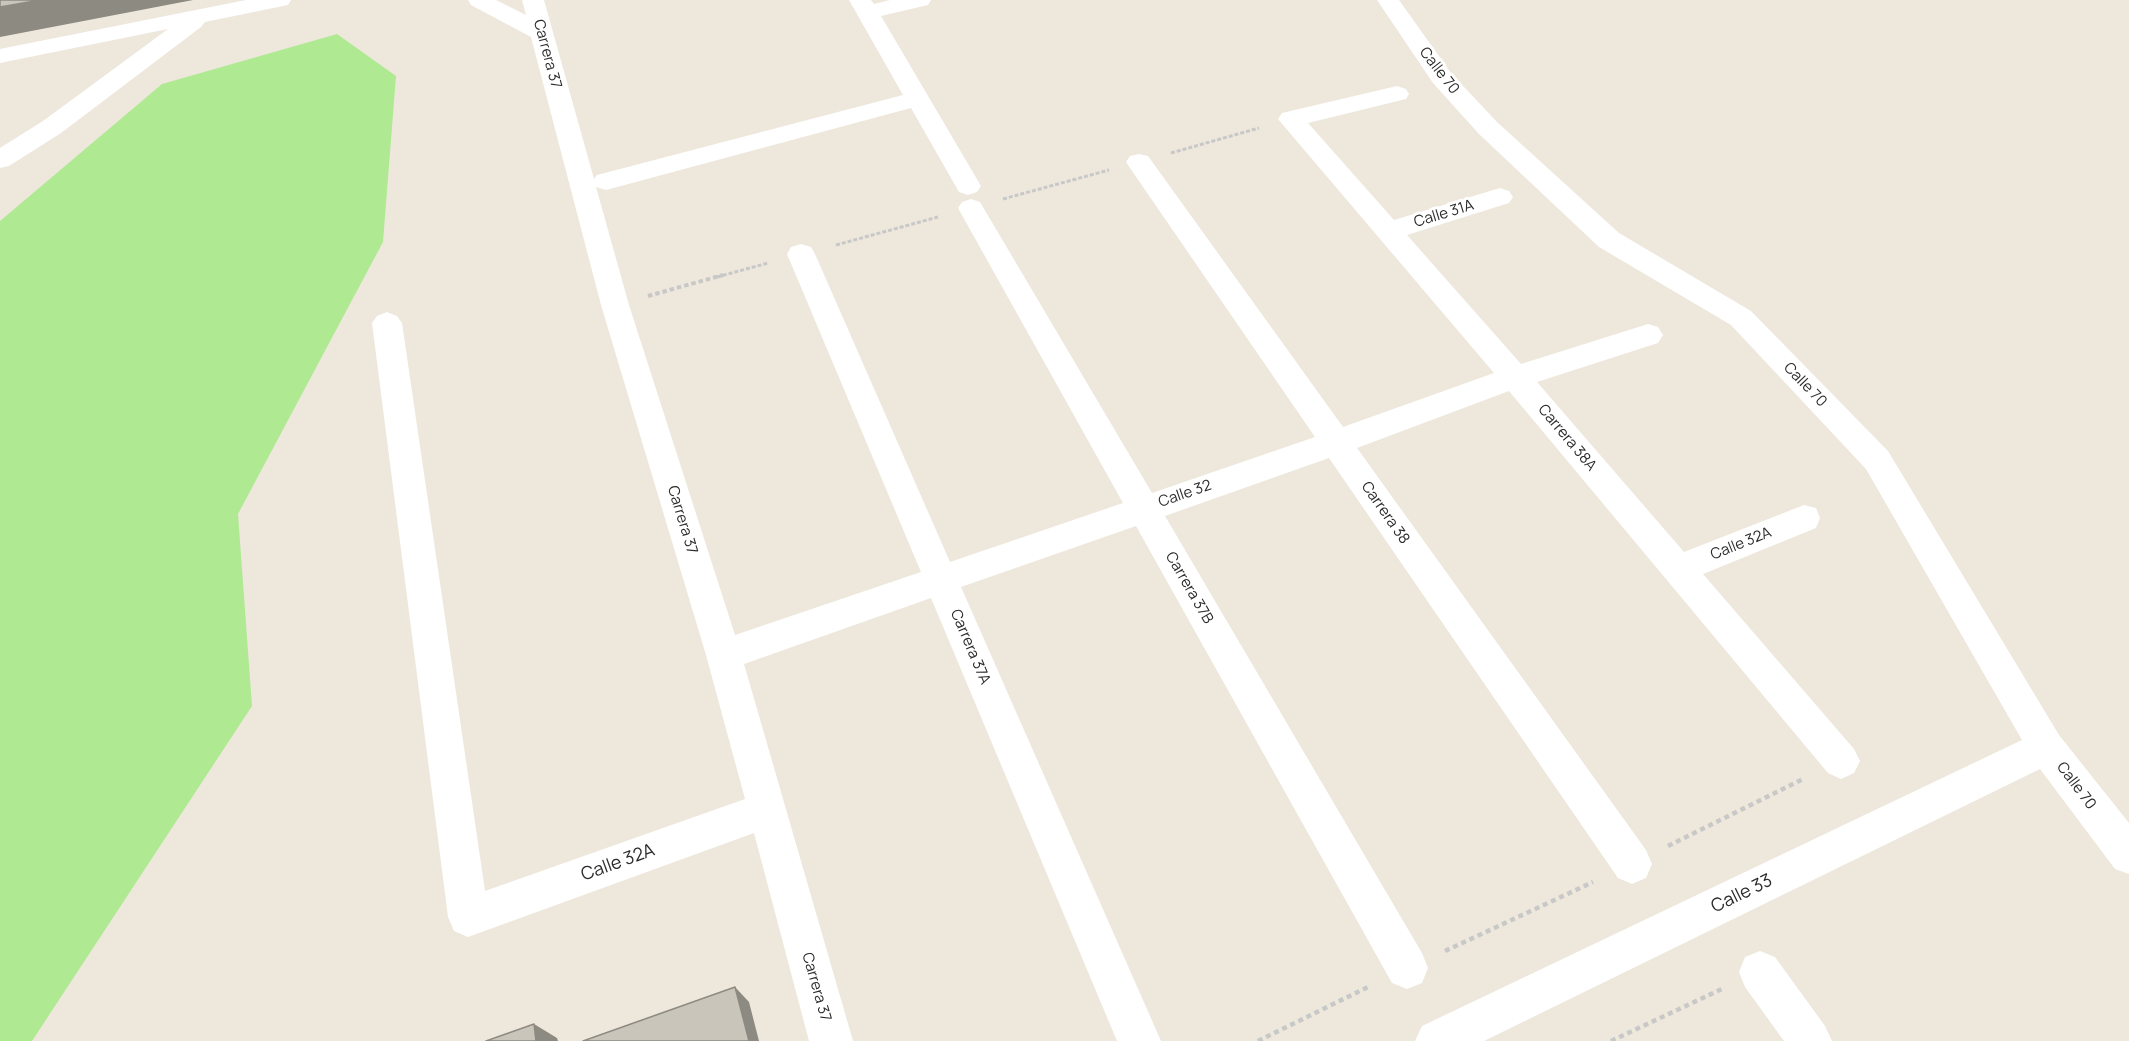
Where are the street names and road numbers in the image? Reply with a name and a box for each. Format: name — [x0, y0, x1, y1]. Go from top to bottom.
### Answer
street label: Carrera 37 — [529, 17, 565, 91]
street label: Calle 70 — [1415, 44, 1463, 98]
street label: Calle 31A — [1412, 196, 1476, 232]
street label: Calle 70 — [1780, 359, 1830, 411]
street label: Carrera 38A — [1534, 401, 1600, 475]
street label: Calle 32 — [1156, 477, 1214, 511]
street label: Carrera 38 — [1357, 478, 1413, 548]
street label: Carrera 37 — [663, 484, 701, 556]
street label: Calle 32A — [1708, 524, 1774, 564]
street label: Carrera 37B — [1161, 549, 1217, 627]
street label: Carrera 37A — [946, 607, 994, 687]
street label: Calle 70 — [2052, 759, 2100, 813]
street label: Calle 32A — [578, 840, 658, 886]
street label: Calle 33 — [1708, 870, 1776, 918]
street label: Carrera 37 — [798, 951, 834, 1023]

